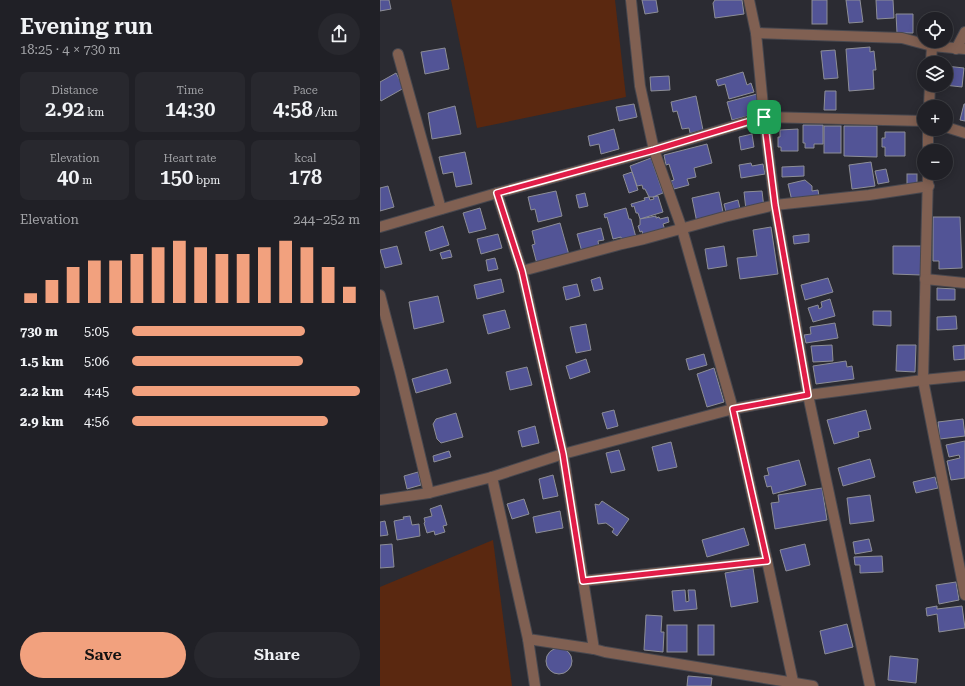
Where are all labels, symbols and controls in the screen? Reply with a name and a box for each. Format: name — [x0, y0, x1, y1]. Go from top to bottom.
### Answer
map controls — [917, 12, 953, 180]
button: locate — [917, 12, 953, 48]
button: share — [318, 13, 360, 55]
text: Evening run — [20, 14, 153, 39]
text: 18:25 · 4 × 730 m — [20, 42, 120, 57]
button: layers — [917, 56, 953, 92]
text: Distance — [51, 84, 98, 97]
text: Time — [177, 84, 203, 97]
text: Pace — [293, 84, 318, 97]
text: 2.92 — [45, 97, 85, 121]
text: 14:30 — [165, 97, 215, 121]
text: 4:58 — [273, 97, 313, 121]
pin — [747, 100, 781, 134]
button: + — [917, 100, 953, 136]
text: km — [85, 106, 104, 119]
text: /km — [313, 106, 338, 119]
icon: arrive — [753, 106, 775, 128]
button: − — [917, 144, 953, 180]
text: Elevation — [50, 152, 100, 165]
text: Heart rate — [164, 152, 216, 165]
text: kcal — [294, 152, 316, 165]
text: 40 — [57, 165, 79, 189]
text: 150 — [160, 165, 193, 189]
text: 178 — [289, 165, 322, 189]
text: m — [79, 174, 92, 187]
text: bpm — [193, 174, 220, 187]
text: Elevation — [20, 212, 79, 227]
text: 244–252 m — [293, 212, 360, 227]
text: 730 m — [20, 324, 58, 339]
text: 5:05 — [84, 324, 109, 339]
text: 1.5 km — [20, 354, 63, 369]
text: 5:06 — [84, 354, 109, 369]
text: 2.2 km — [20, 384, 63, 399]
text: 4:45 — [84, 384, 109, 399]
text: 2.9 km — [20, 414, 63, 429]
text: 4:56 — [84, 414, 109, 429]
button: Save — [20, 632, 186, 678]
button: Share — [194, 632, 360, 678]

